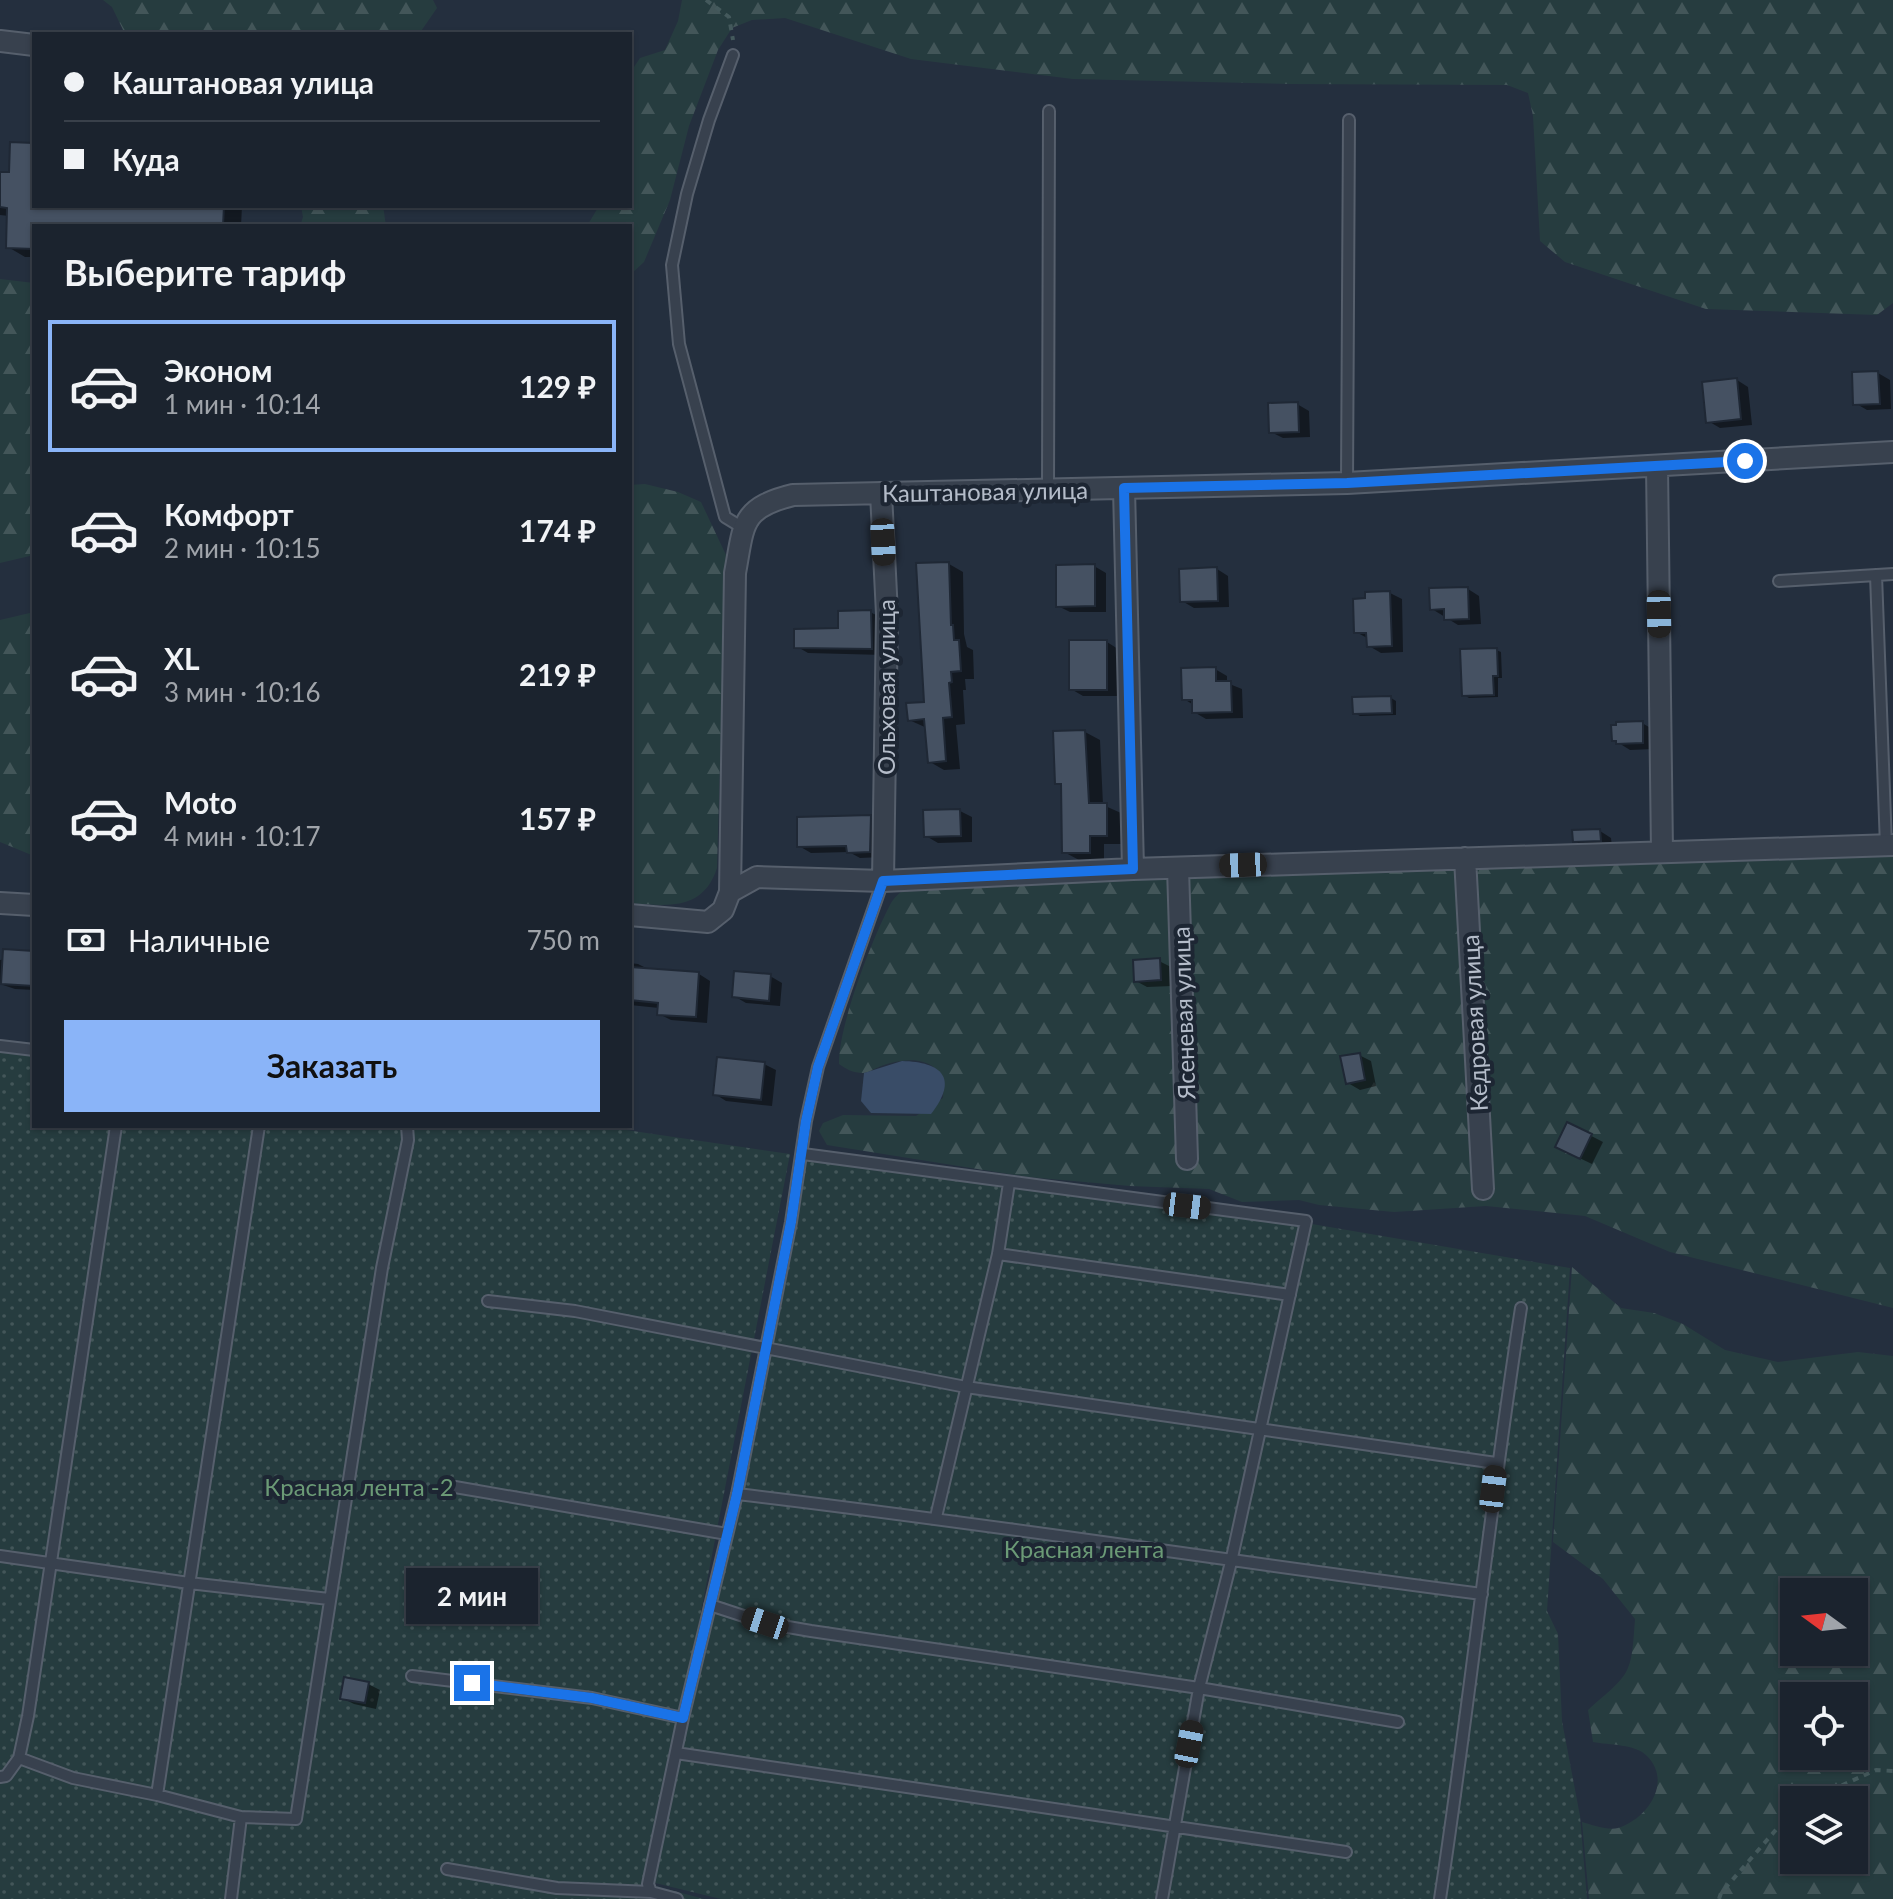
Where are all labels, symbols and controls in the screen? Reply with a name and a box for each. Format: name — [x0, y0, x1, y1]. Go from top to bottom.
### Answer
text: Каштановая улица — [112, 64, 374, 100]
text: Куда — [112, 141, 180, 177]
text: Выберите тариф — [64, 250, 346, 294]
icon: car — [68, 350, 140, 422]
text: Эконом — [164, 352, 273, 388]
text: 129 ₽ — [519, 368, 596, 404]
text: 1 мин · 10:14 — [164, 388, 321, 420]
route start — [1727, 443, 1763, 479]
street label: Каштановая улица — [882, 475, 1088, 507]
icon: car — [68, 494, 140, 566]
text: Комфорт — [164, 496, 294, 532]
text: 174 ₽ — [519, 512, 596, 548]
car — [870, 517, 896, 567]
text: 2 мин · 10:15 — [164, 532, 321, 564]
car — [1647, 590, 1671, 638]
street label: Ольховая улица — [871, 599, 900, 775]
icon: car — [68, 638, 140, 710]
text: XL — [164, 640, 200, 676]
text: 219 ₽ — [519, 656, 596, 692]
text: 3 мин · 10:16 — [164, 676, 321, 708]
icon: car — [68, 782, 140, 854]
text: Moto — [164, 784, 237, 820]
text: 157 ₽ — [519, 800, 596, 836]
text: 4 мин · 10:17 — [164, 820, 321, 852]
car — [1219, 852, 1267, 878]
icon: cash — [64, 918, 108, 962]
text: Наличные — [128, 922, 270, 958]
text: 750 m — [527, 924, 600, 956]
street label: Ясеневая улица — [1165, 926, 1201, 1101]
street label: Кедровая улица — [1455, 934, 1493, 1112]
button: Заказать — [64, 1020, 600, 1112]
car — [1162, 1191, 1212, 1221]
car — [1478, 1464, 1508, 1514]
park label: Красная лента -2 — [264, 1472, 454, 1501]
park label: Красная лента — [1004, 1534, 1164, 1563]
callout: 2 мин — [406, 1567, 538, 1623]
north arrow — [1780, 1578, 1868, 1666]
map controls — [1780, 1578, 1868, 1874]
text: 2 мин — [437, 1580, 507, 1612]
car — [738, 1604, 792, 1642]
route end — [454, 1665, 490, 1701]
button: locate — [1780, 1682, 1868, 1770]
car — [1173, 1718, 1205, 1770]
button: layers — [1780, 1786, 1868, 1874]

